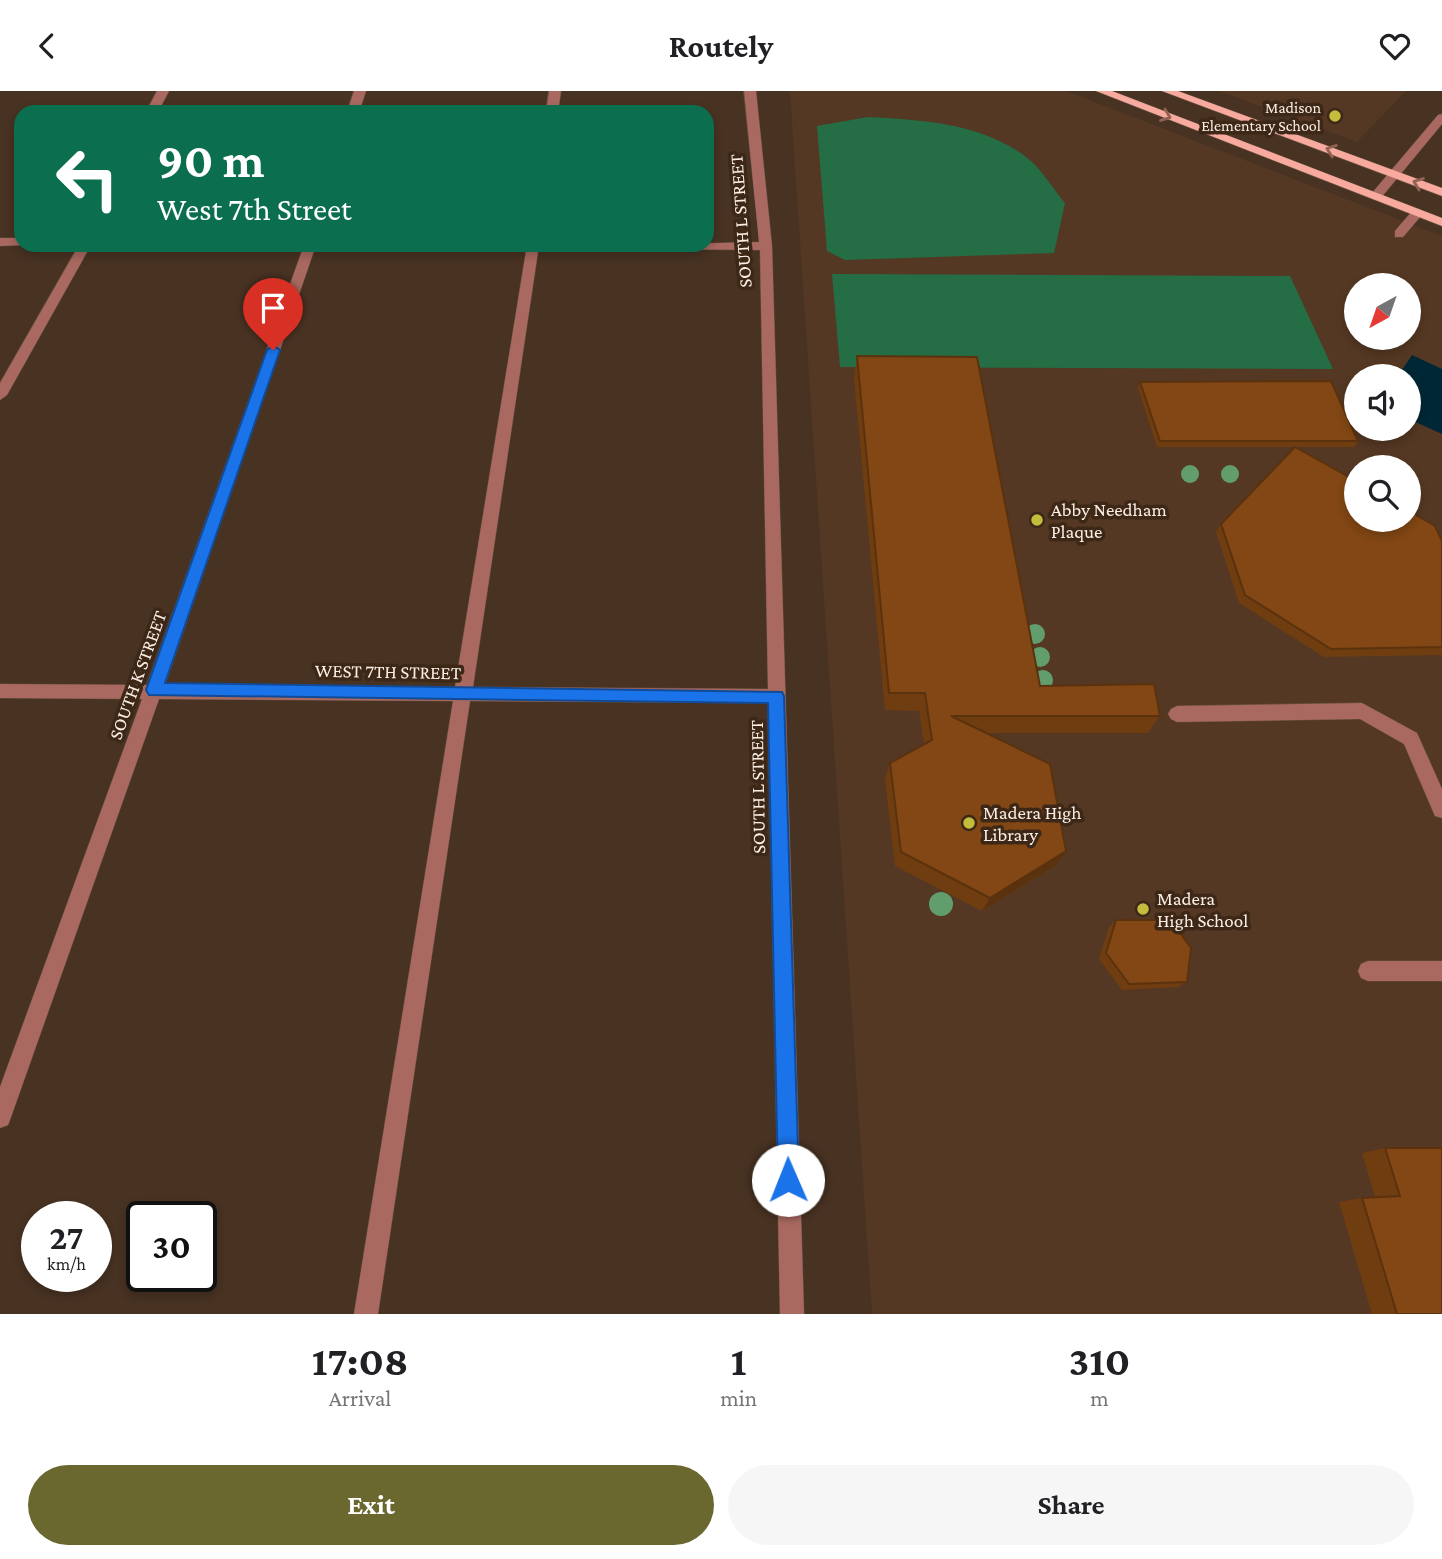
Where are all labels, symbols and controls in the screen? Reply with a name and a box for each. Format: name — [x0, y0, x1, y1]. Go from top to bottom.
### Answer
icon: back — [28, 27, 66, 65]
icon: heart — [1376, 27, 1414, 65]
text: Routely — [669, 28, 773, 64]
place label: Madison Elementary School — [1201, 99, 1321, 135]
one-way arrow — [1159, 107, 1171, 121]
marker: Madison Elementary School — [1327, 108, 1343, 124]
icon: left — [42, 133, 133, 224]
text: 90 m — [157, 133, 264, 188]
one-way arrow — [1325, 145, 1337, 159]
street label: SOUTH L STREET — [725, 153, 756, 289]
one-way arrow — [1413, 177, 1425, 191]
text: West 7th Street — [157, 191, 352, 227]
north arrow — [1344, 273, 1421, 350]
map controls — [1344, 273, 1421, 532]
pin — [243, 278, 303, 350]
icon: arrive — [254, 289, 292, 327]
button: sound — [1344, 364, 1421, 441]
button: search — [1344, 455, 1421, 532]
place label: Abby Needham Plaque — [1051, 499, 1167, 542]
marker: Abby Needham Plaque — [1029, 512, 1045, 528]
street label: SOUTH K STREET — [104, 607, 171, 742]
street label: WEST 7TH STREET — [315, 660, 462, 683]
street label: SOUTH L STREET — [746, 719, 769, 854]
place label: Madera High Library — [983, 802, 1082, 845]
marker: Madera High Library — [961, 815, 977, 831]
place label: Madera High School — [1157, 888, 1248, 931]
marker: Madera High School — [1135, 901, 1151, 917]
position arrow — [751, 1143, 825, 1217]
speed limit sign: 30 — [126, 1201, 217, 1292]
text: 27 — [50, 1218, 83, 1257]
text: km/h — [47, 1254, 86, 1274]
text: 17:08 — [312, 1337, 409, 1384]
text: 1 — [731, 1337, 746, 1384]
text: 310 — [1069, 1337, 1130, 1384]
text: Arrival — [329, 1385, 391, 1411]
text: min — [720, 1385, 757, 1411]
text: m — [1090, 1385, 1109, 1411]
button: Exit — [28, 1465, 714, 1545]
button: Share — [728, 1465, 1414, 1545]

